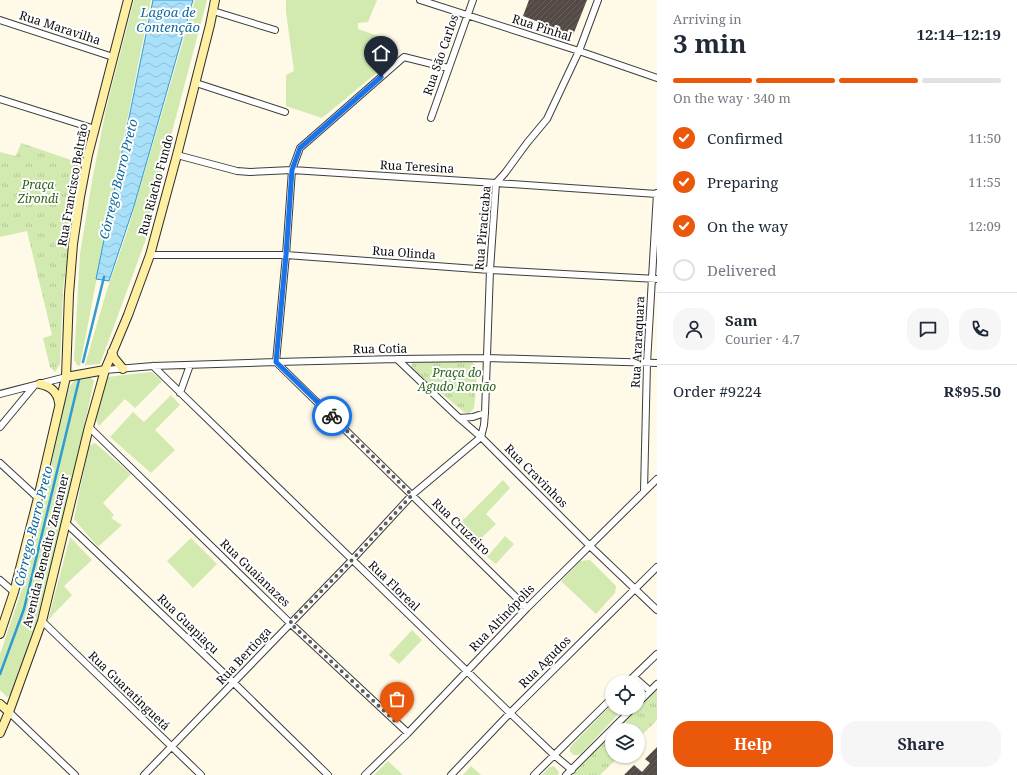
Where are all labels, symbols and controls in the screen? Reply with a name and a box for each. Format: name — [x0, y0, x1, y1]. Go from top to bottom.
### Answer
water label: Lagoa de Contenção — [136, 3, 200, 36]
street label: Rua Maravilha — [17, 6, 103, 49]
street label: Rua Pinhal — [510, 10, 575, 45]
text: Arriving in — [673, 10, 742, 28]
street label: Rua São Carlos — [419, 12, 462, 98]
text: 12:14–12:19 — [917, 24, 1001, 44]
text: 3 min — [673, 25, 747, 61]
pin — [364, 36, 398, 77]
icon: home — [370, 42, 392, 64]
text: On the way · 340 m — [673, 89, 791, 107]
water label: Córrego Barro Preto — [94, 117, 142, 241]
street label: Rua Francisco Beltrão — [53, 122, 92, 248]
icon: check — [673, 127, 695, 149]
text: Confirmed — [707, 128, 783, 148]
text: 11:50 — [968, 129, 1001, 147]
street label: Rua Riacho Fundo — [134, 132, 177, 237]
street label: Rua Teresina — [379, 156, 455, 177]
icon: check — [673, 171, 695, 193]
text: Preparing — [707, 172, 778, 192]
text: 11:55 — [968, 173, 1001, 191]
park label: Praça Zirondi — [17, 176, 59, 207]
street label: Rua Piracicaba — [470, 185, 495, 271]
icon: check — [673, 215, 695, 237]
text: On the way — [707, 216, 788, 236]
text: 12:09 — [968, 217, 1001, 235]
street label: Rua Olinda — [372, 242, 437, 263]
text: Delivered — [707, 260, 776, 280]
street label: Rua Araraquara — [627, 295, 648, 388]
button: person — [673, 308, 715, 350]
button: chat — [907, 308, 949, 350]
button: phone — [959, 308, 1001, 350]
text: Sam — [725, 310, 757, 330]
text: Courier · 4.7 — [725, 330, 800, 348]
street label: Rua Cotia — [353, 340, 408, 357]
park label: Praça do Agudo Romão — [417, 364, 496, 395]
text: Order #9224 — [673, 381, 761, 401]
text: R$95.50 — [944, 381, 1001, 401]
courier — [312, 396, 352, 436]
icon: bike — [321, 405, 343, 427]
street label: Rua Cravinhos — [501, 440, 572, 511]
water label: Córrego Barro Preto — [9, 464, 57, 588]
street label: Avenida Benedito Zancaner — [18, 472, 73, 630]
street label: Rua Cruzeiro — [428, 494, 494, 559]
street label: Rua Guaianazes — [217, 535, 294, 610]
street label: Rua Floreal — [365, 557, 424, 615]
street label: Rua Altinópolis — [465, 580, 538, 655]
street label: Rua Guapiaçu — [154, 590, 223, 658]
street label: Rua Bertioga — [212, 623, 275, 688]
street label: Rua Agudos — [515, 632, 574, 691]
street label: Rua Guaratinguetá — [85, 647, 174, 734]
map controls — [605, 675, 645, 763]
button: locate — [605, 675, 645, 715]
pin — [380, 682, 414, 723]
icon: bag — [386, 688, 408, 710]
button: Help — [673, 721, 833, 767]
button: Share — [841, 721, 1001, 767]
button: layers — [605, 723, 645, 763]

